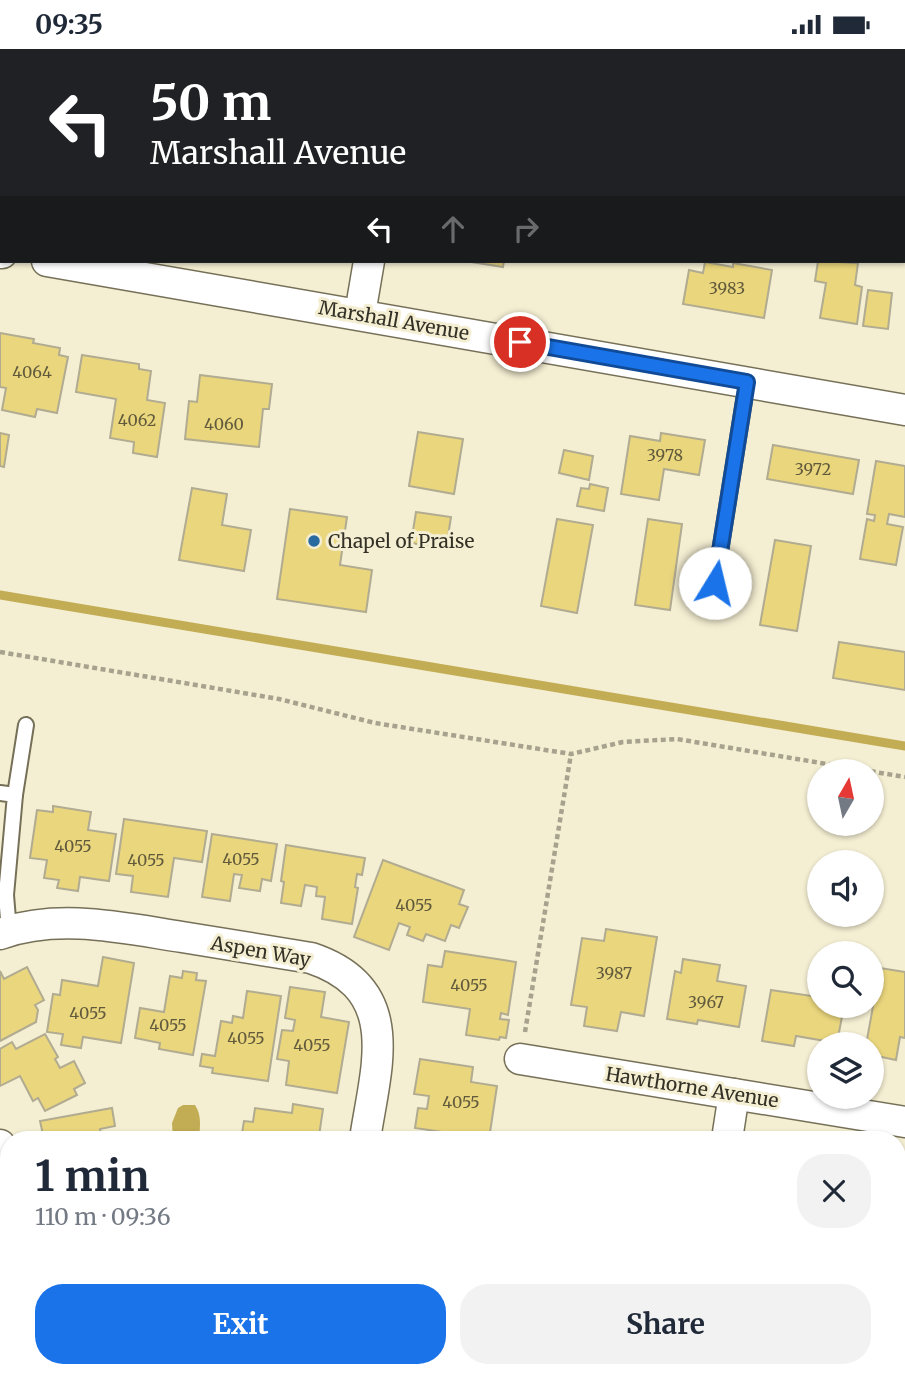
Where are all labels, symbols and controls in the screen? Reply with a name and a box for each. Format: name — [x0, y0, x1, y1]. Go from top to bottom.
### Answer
text: 09:35 — [35, 8, 103, 41]
text: 50 m — [150, 72, 271, 133]
icon: left — [35, 77, 126, 168]
text: Marshall Avenue — [150, 133, 406, 173]
icon: left — [361, 210, 399, 248]
icon: ahead — [434, 210, 472, 248]
icon: right — [507, 210, 545, 248]
house number: 3983 — [709, 278, 745, 298]
street label: Marshall Avenue — [317, 295, 471, 345]
pin — [490, 312, 550, 372]
icon: arrive — [501, 323, 539, 361]
house number: 4064 — [12, 362, 52, 382]
house number: 4062 — [118, 410, 156, 430]
house number: 4060 — [204, 414, 244, 434]
house number: 3978 — [647, 445, 683, 465]
house number: 3972 — [795, 459, 831, 479]
place label: Chapel of Praise — [328, 529, 474, 553]
marker: Chapel of Praise — [306, 533, 322, 549]
position arrow — [678, 546, 752, 620]
north arrow — [807, 759, 884, 837]
map controls — [807, 759, 884, 1109]
house number: 4055 — [54, 836, 92, 856]
house number: 4055 — [222, 849, 260, 869]
house number: 4055 — [127, 850, 165, 870]
button: sound — [807, 850, 884, 927]
house number: 4055 — [395, 895, 433, 915]
street label: Aspen Way — [208, 930, 313, 972]
button: search — [807, 941, 884, 1018]
house number: 3987 — [596, 963, 632, 983]
house number: 4055 — [450, 975, 488, 995]
house number: 3967 — [688, 992, 724, 1012]
house number: 4055 — [69, 1003, 107, 1023]
house number: 4055 — [149, 1015, 187, 1035]
house number: 4055 — [227, 1028, 265, 1048]
button: layers — [807, 1032, 884, 1109]
house number: 4055 — [293, 1035, 331, 1055]
street label: Hawthorne Avenue — [604, 1061, 780, 1113]
house number: 4055 — [442, 1092, 480, 1112]
text: 1 min — [35, 1150, 149, 1202]
button: close — [797, 1154, 871, 1228]
text: 110 m · 09:36 — [35, 1202, 171, 1231]
button: Exit — [35, 1284, 446, 1364]
button: Share — [460, 1284, 871, 1364]

